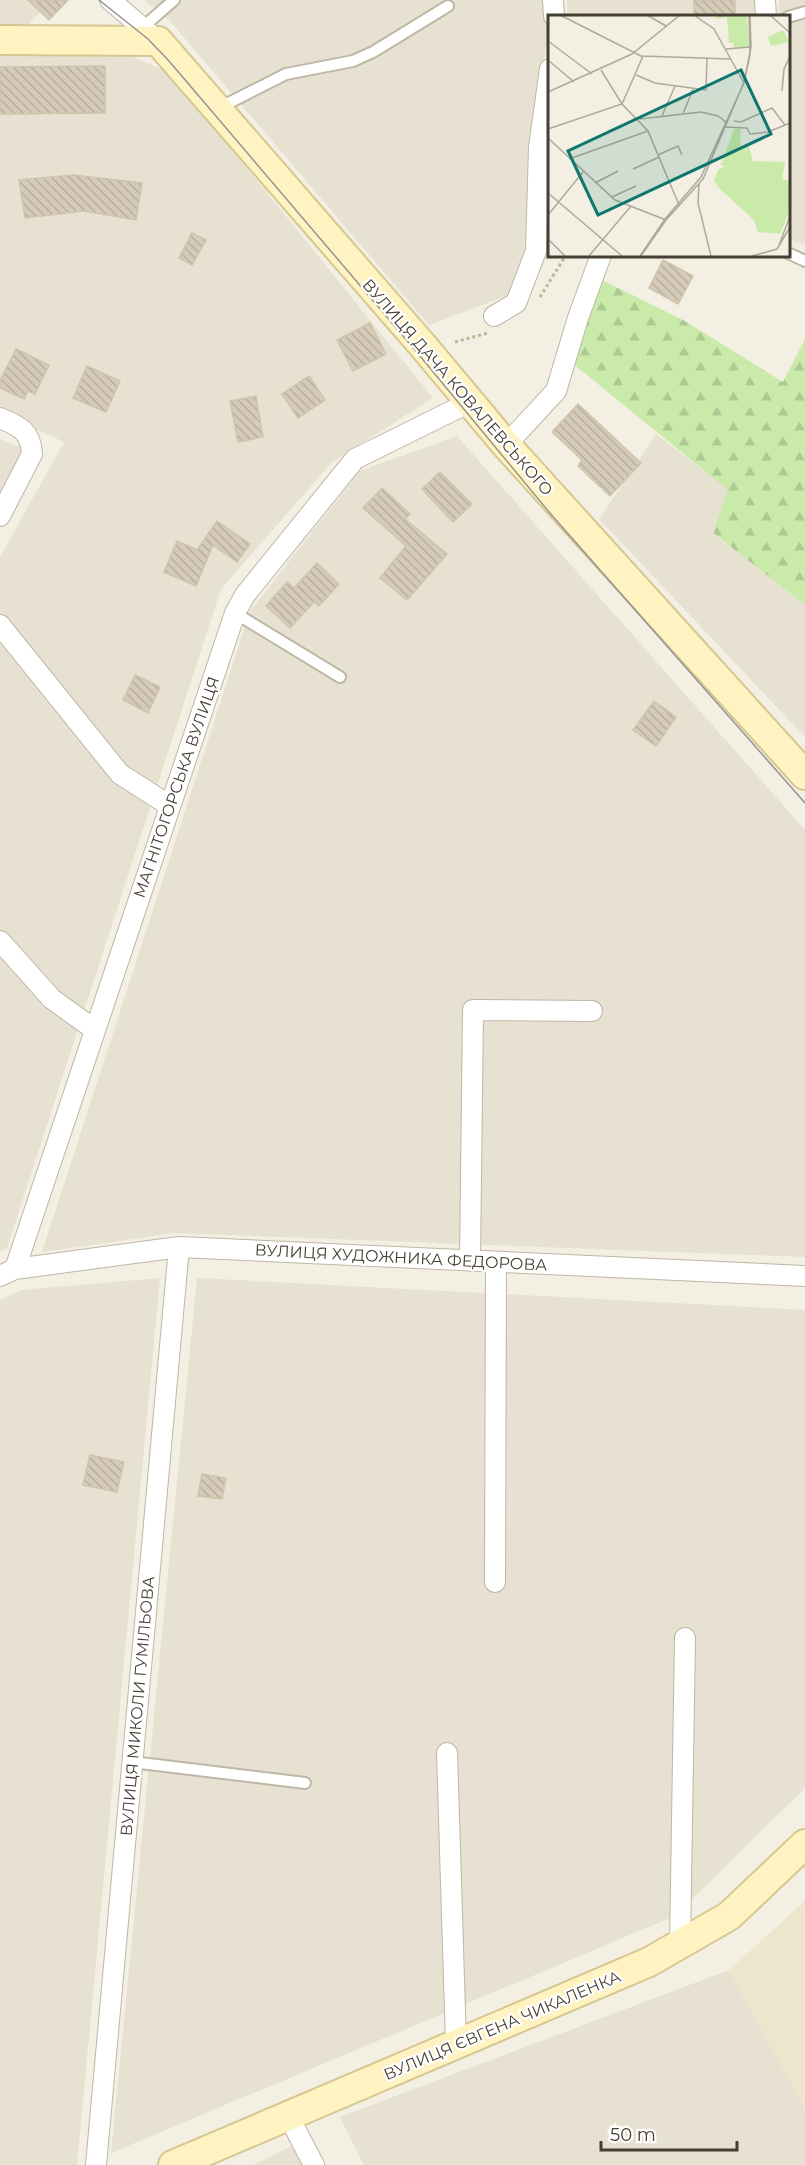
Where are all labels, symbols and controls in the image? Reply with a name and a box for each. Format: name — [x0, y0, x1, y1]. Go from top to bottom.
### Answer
inset map — [548, 15, 790, 256]
street label: ВУЛИЦЯ ДАЧА КОВАЛЕВСЬКОГО — [358, 275, 557, 499]
street label: МАГНІТОГОРСЬКА ВУЛИЦЯ — [130, 674, 223, 900]
street label: ВУЛИЦЯ ХУДОЖНИКА ФЕДОРОВА — [254, 1240, 548, 1275]
street label: ВУЛИЦЯ МИКОЛИ ГУМІЛЬОВА — [117, 1575, 158, 1837]
street label: ВУЛИЦЯ ЄВГЕНА ЧИКАЛЕНКА — [381, 1967, 624, 2084]
scale bar — [601, 2114, 738, 2152]
text: 50 m — [610, 2124, 656, 2146]

